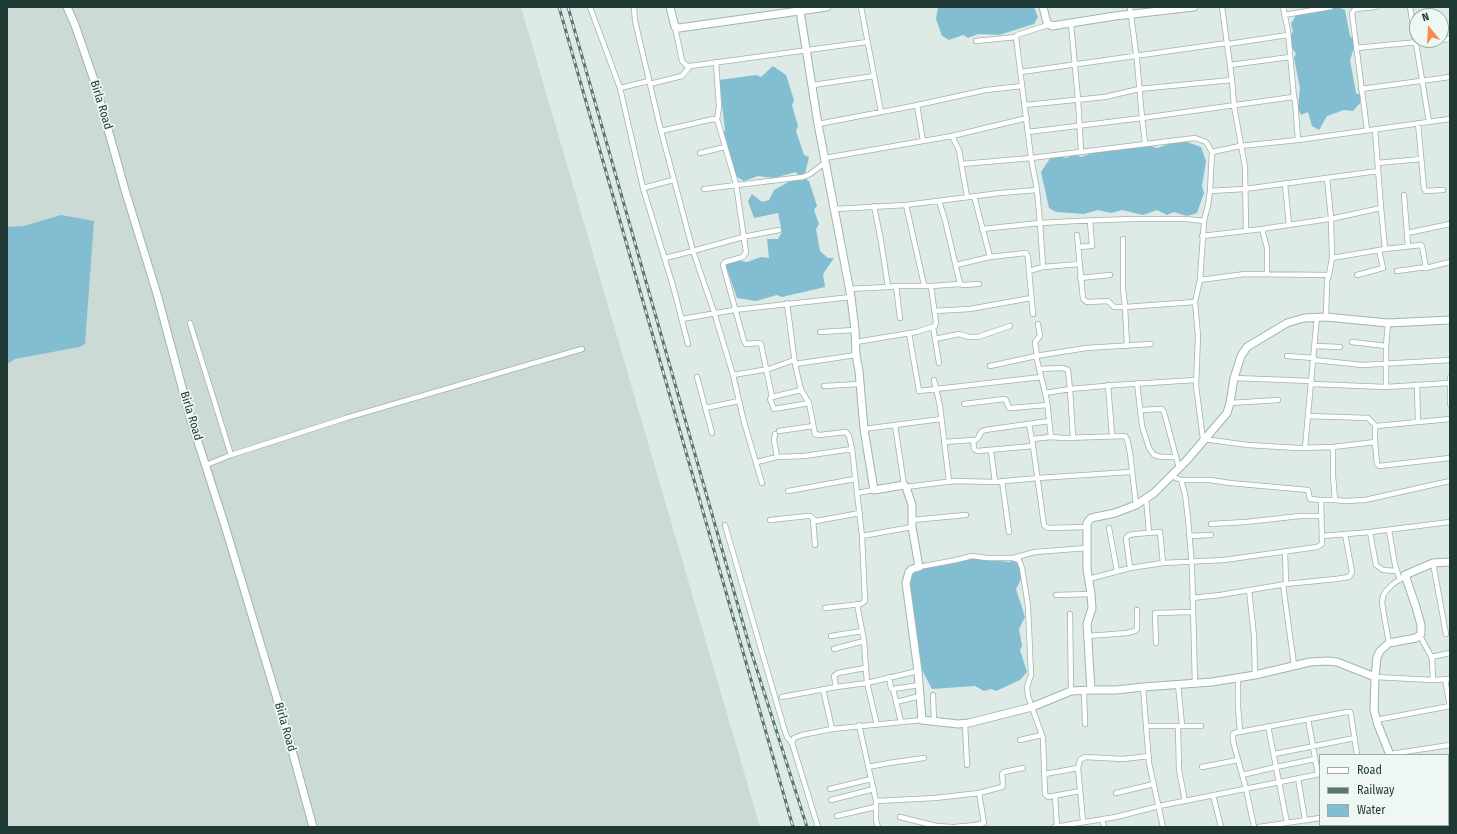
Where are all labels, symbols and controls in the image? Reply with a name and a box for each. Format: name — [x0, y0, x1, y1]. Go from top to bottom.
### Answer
north arrow — [1409, 8, 1449, 48]
text: N — [1420, 10, 1431, 24]
street label: Birla Road — [87, 79, 115, 131]
street label: Birla Road — [177, 390, 205, 442]
street label: Birla Road — [271, 701, 299, 753]
legend — [1319, 754, 1449, 826]
text: Road — [1357, 763, 1382, 777]
text: Railway — [1357, 783, 1394, 797]
text: Water — [1357, 803, 1385, 817]

